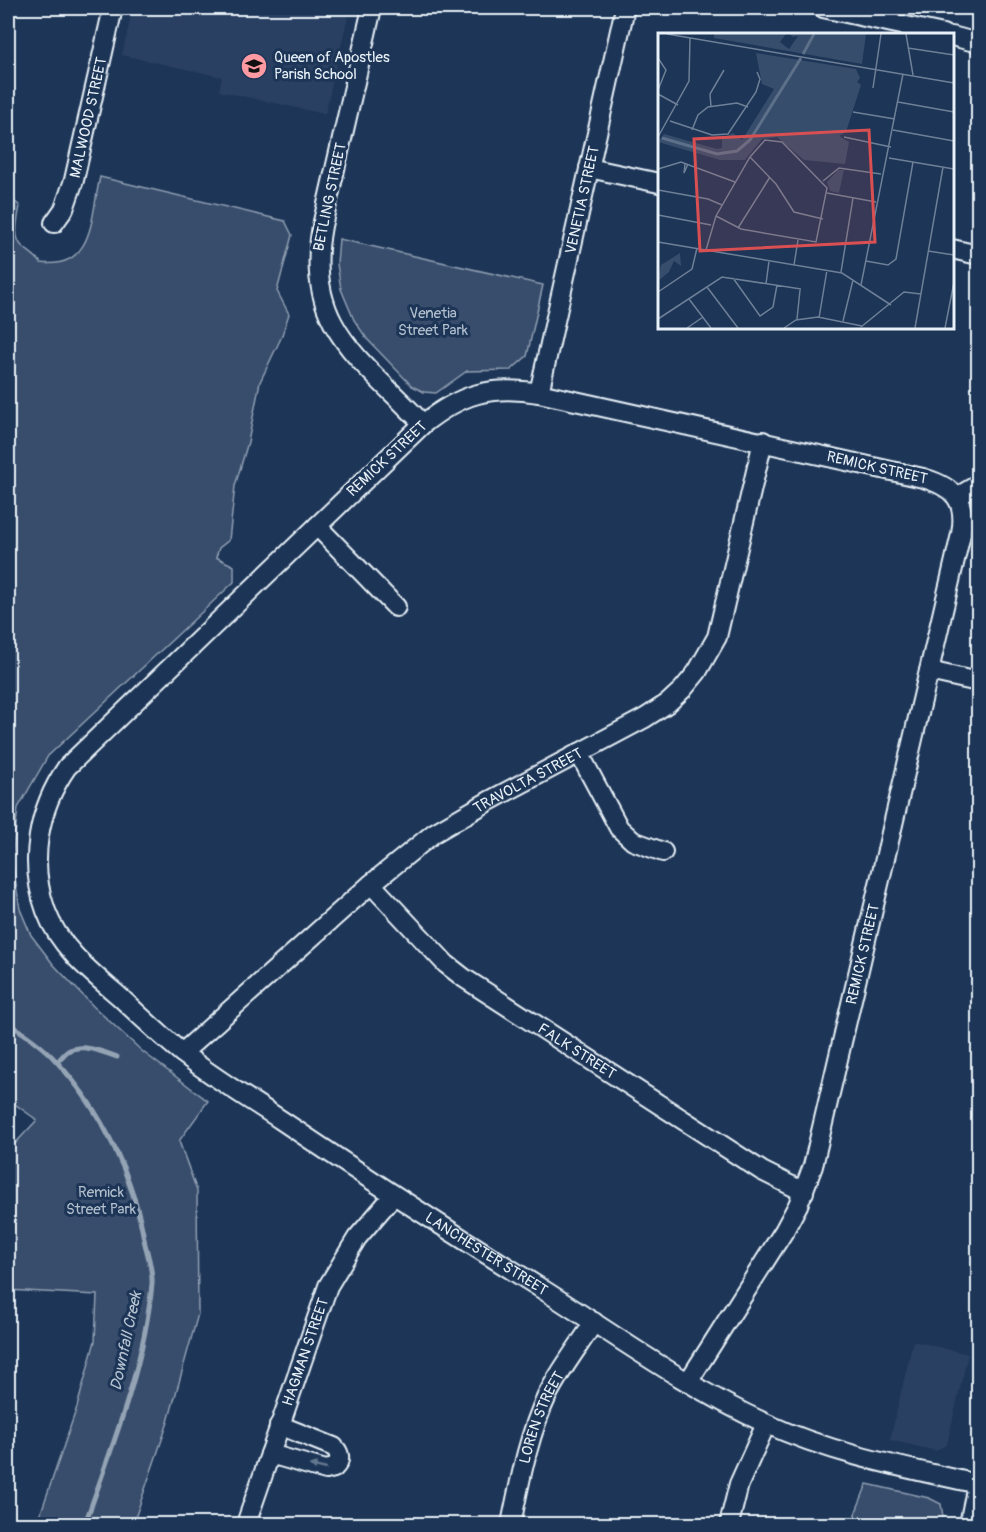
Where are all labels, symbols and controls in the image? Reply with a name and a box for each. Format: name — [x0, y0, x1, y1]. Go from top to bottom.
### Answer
inset map — [658, 33, 953, 328]
place label: Queen of Apostles Parish School — [274, 48, 390, 84]
school or university icon: Queen of Apostles Parish School — [239, 51, 269, 81]
street label: MALWOOD STREET — [65, 55, 111, 180]
street label: BETLING STREET — [309, 141, 351, 253]
street label: VENETIA STREET — [561, 144, 603, 256]
park label: Venetia Street Park — [398, 304, 469, 340]
street label: REMICK STREET — [343, 417, 431, 501]
street label: REMICK STREET — [825, 447, 929, 489]
street label: TRAVOLTA STREET — [470, 744, 586, 818]
street label: REMICK STREET — [842, 902, 884, 1006]
street label: FALK STREET — [534, 1019, 620, 1083]
park label: Remick Street Park — [66, 1183, 137, 1219]
street label: LANCHESTER STREET — [422, 1208, 551, 1300]
water label: Downfall Creek — [106, 1289, 146, 1392]
street label: HAGMAN STREET — [278, 1295, 333, 1408]
street label: LOREN STREET — [515, 1368, 568, 1466]
one-way arrow — [309, 1462, 327, 1472]

